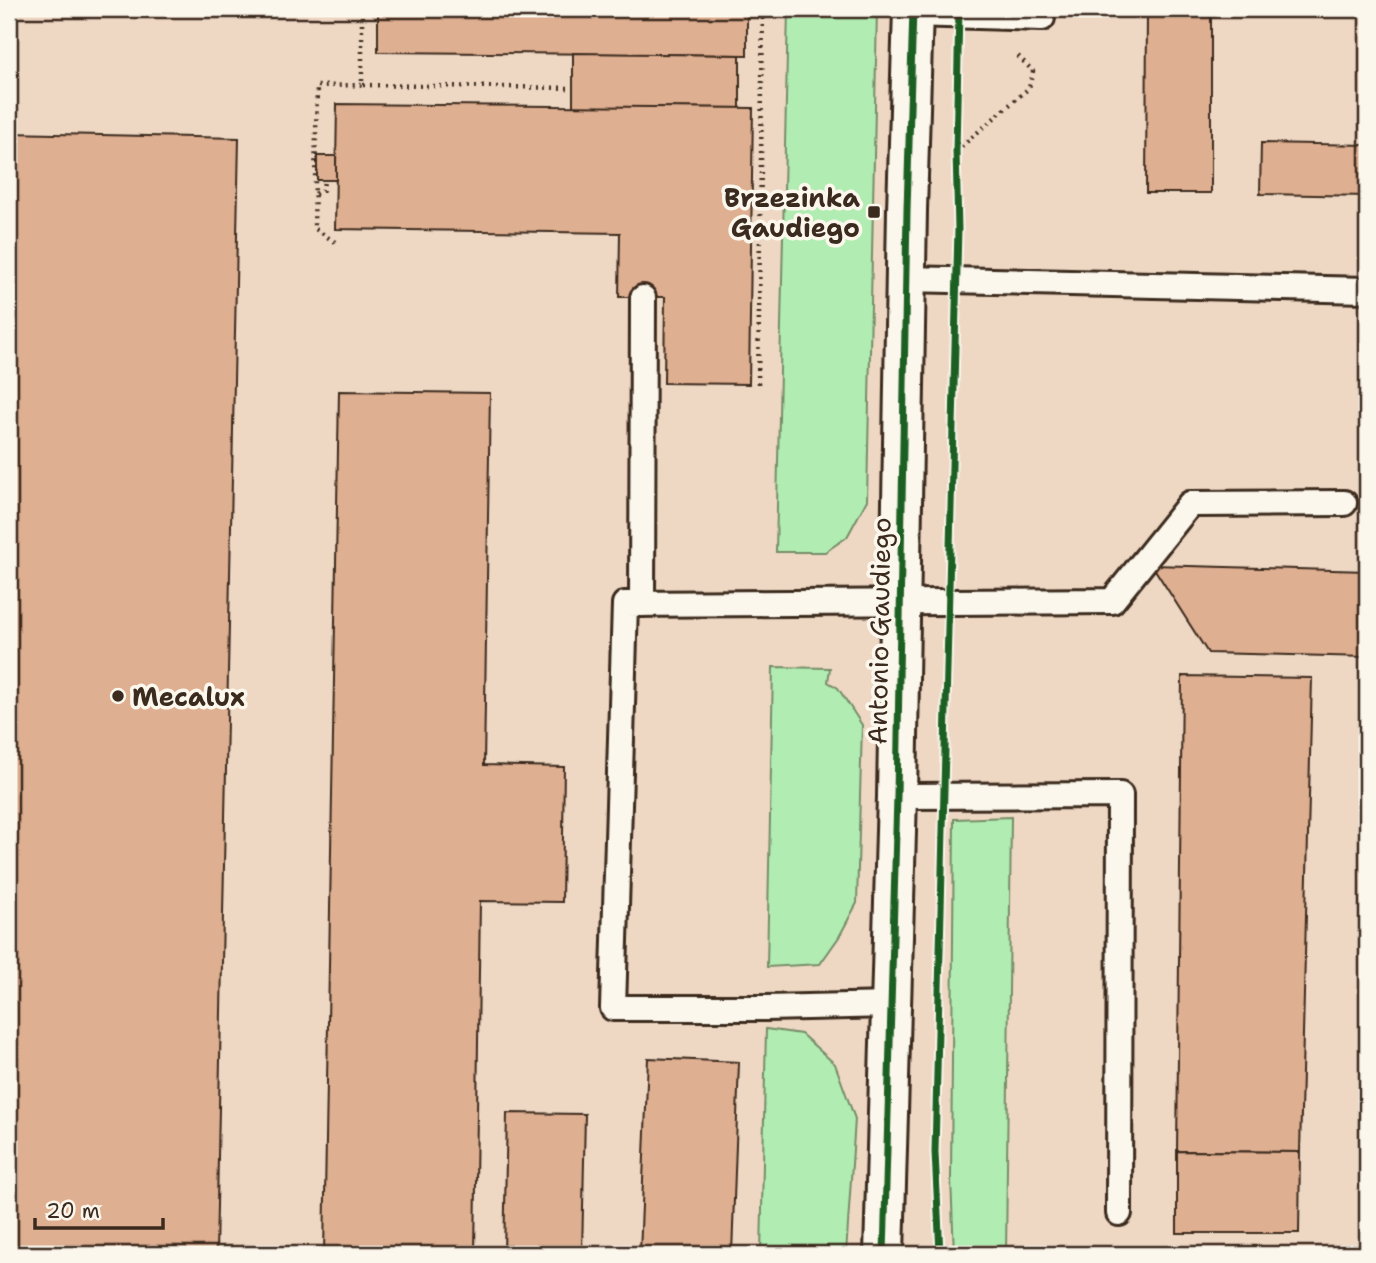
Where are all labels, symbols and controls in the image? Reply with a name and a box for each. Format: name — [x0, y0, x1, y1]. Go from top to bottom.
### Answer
place label: Brzezinka Gaudiego — [724, 180, 860, 245]
marker: Brzezinka Gaudiego — [866, 204, 882, 220]
street label: Antonio Gaudiego — [860, 517, 898, 745]
place label: Mecalux — [132, 679, 245, 714]
marker: Mecalux — [110, 688, 126, 704]
scale bar — [35, 1186, 163, 1230]
text: 20 m — [46, 1197, 100, 1225]

